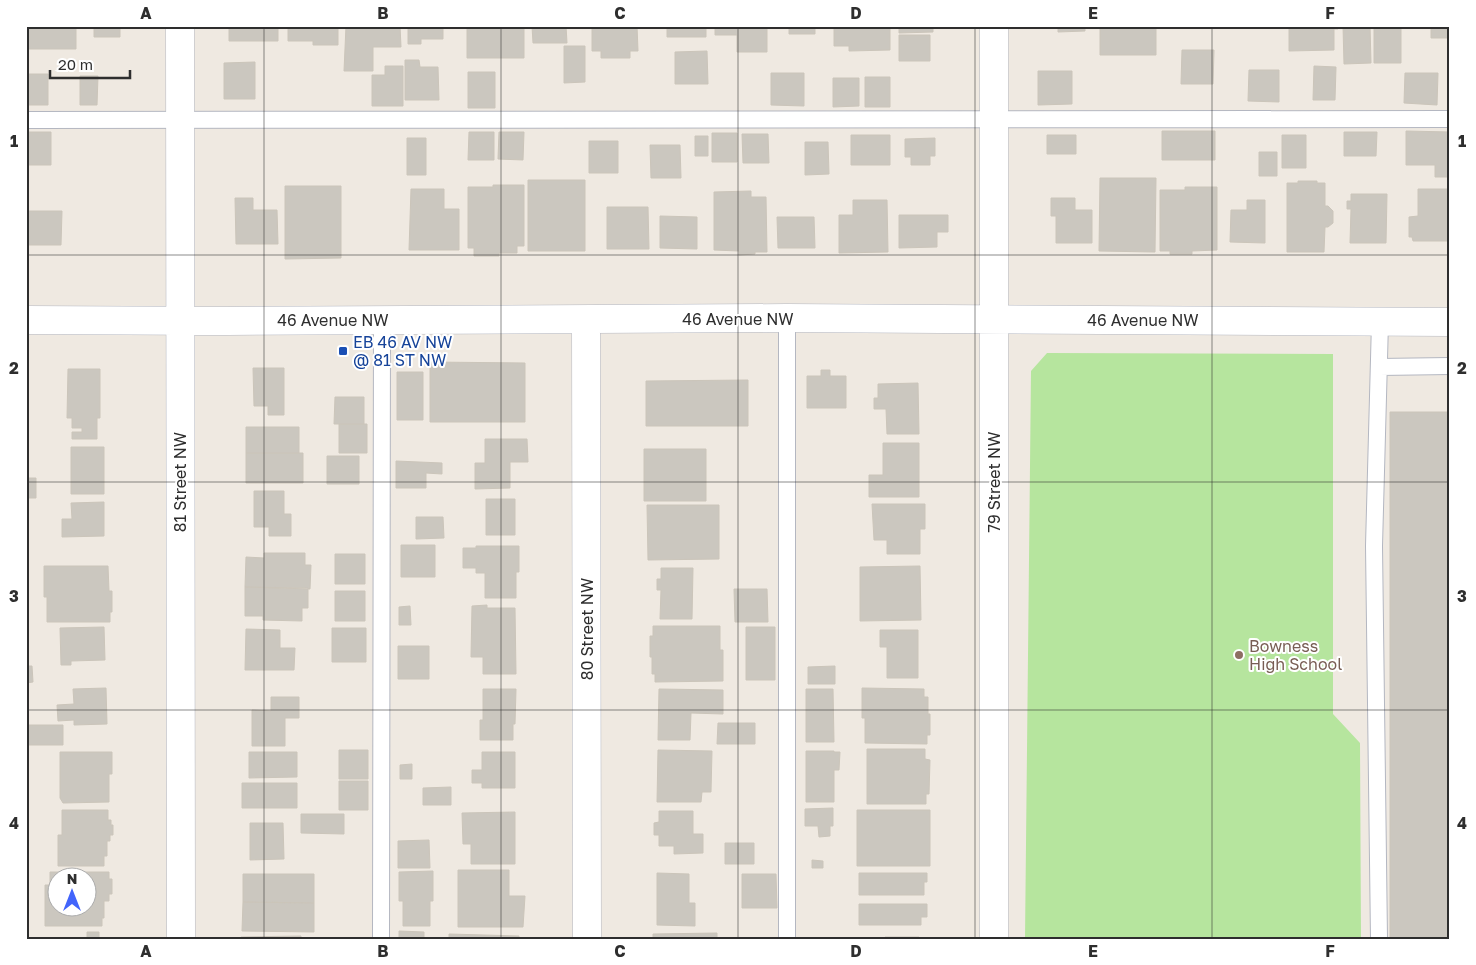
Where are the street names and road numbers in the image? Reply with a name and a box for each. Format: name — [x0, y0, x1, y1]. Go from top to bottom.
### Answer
street label: 46 Avenue NW — [682, 309, 794, 329]
street label: 46 Avenue NW — [277, 310, 389, 330]
street label: 46 Avenue NW — [1087, 310, 1199, 330]
street label: 79 Street NW — [984, 431, 1004, 533]
street label: 81 Street NW — [170, 432, 190, 532]
street label: 80 Street NW — [577, 578, 597, 680]

